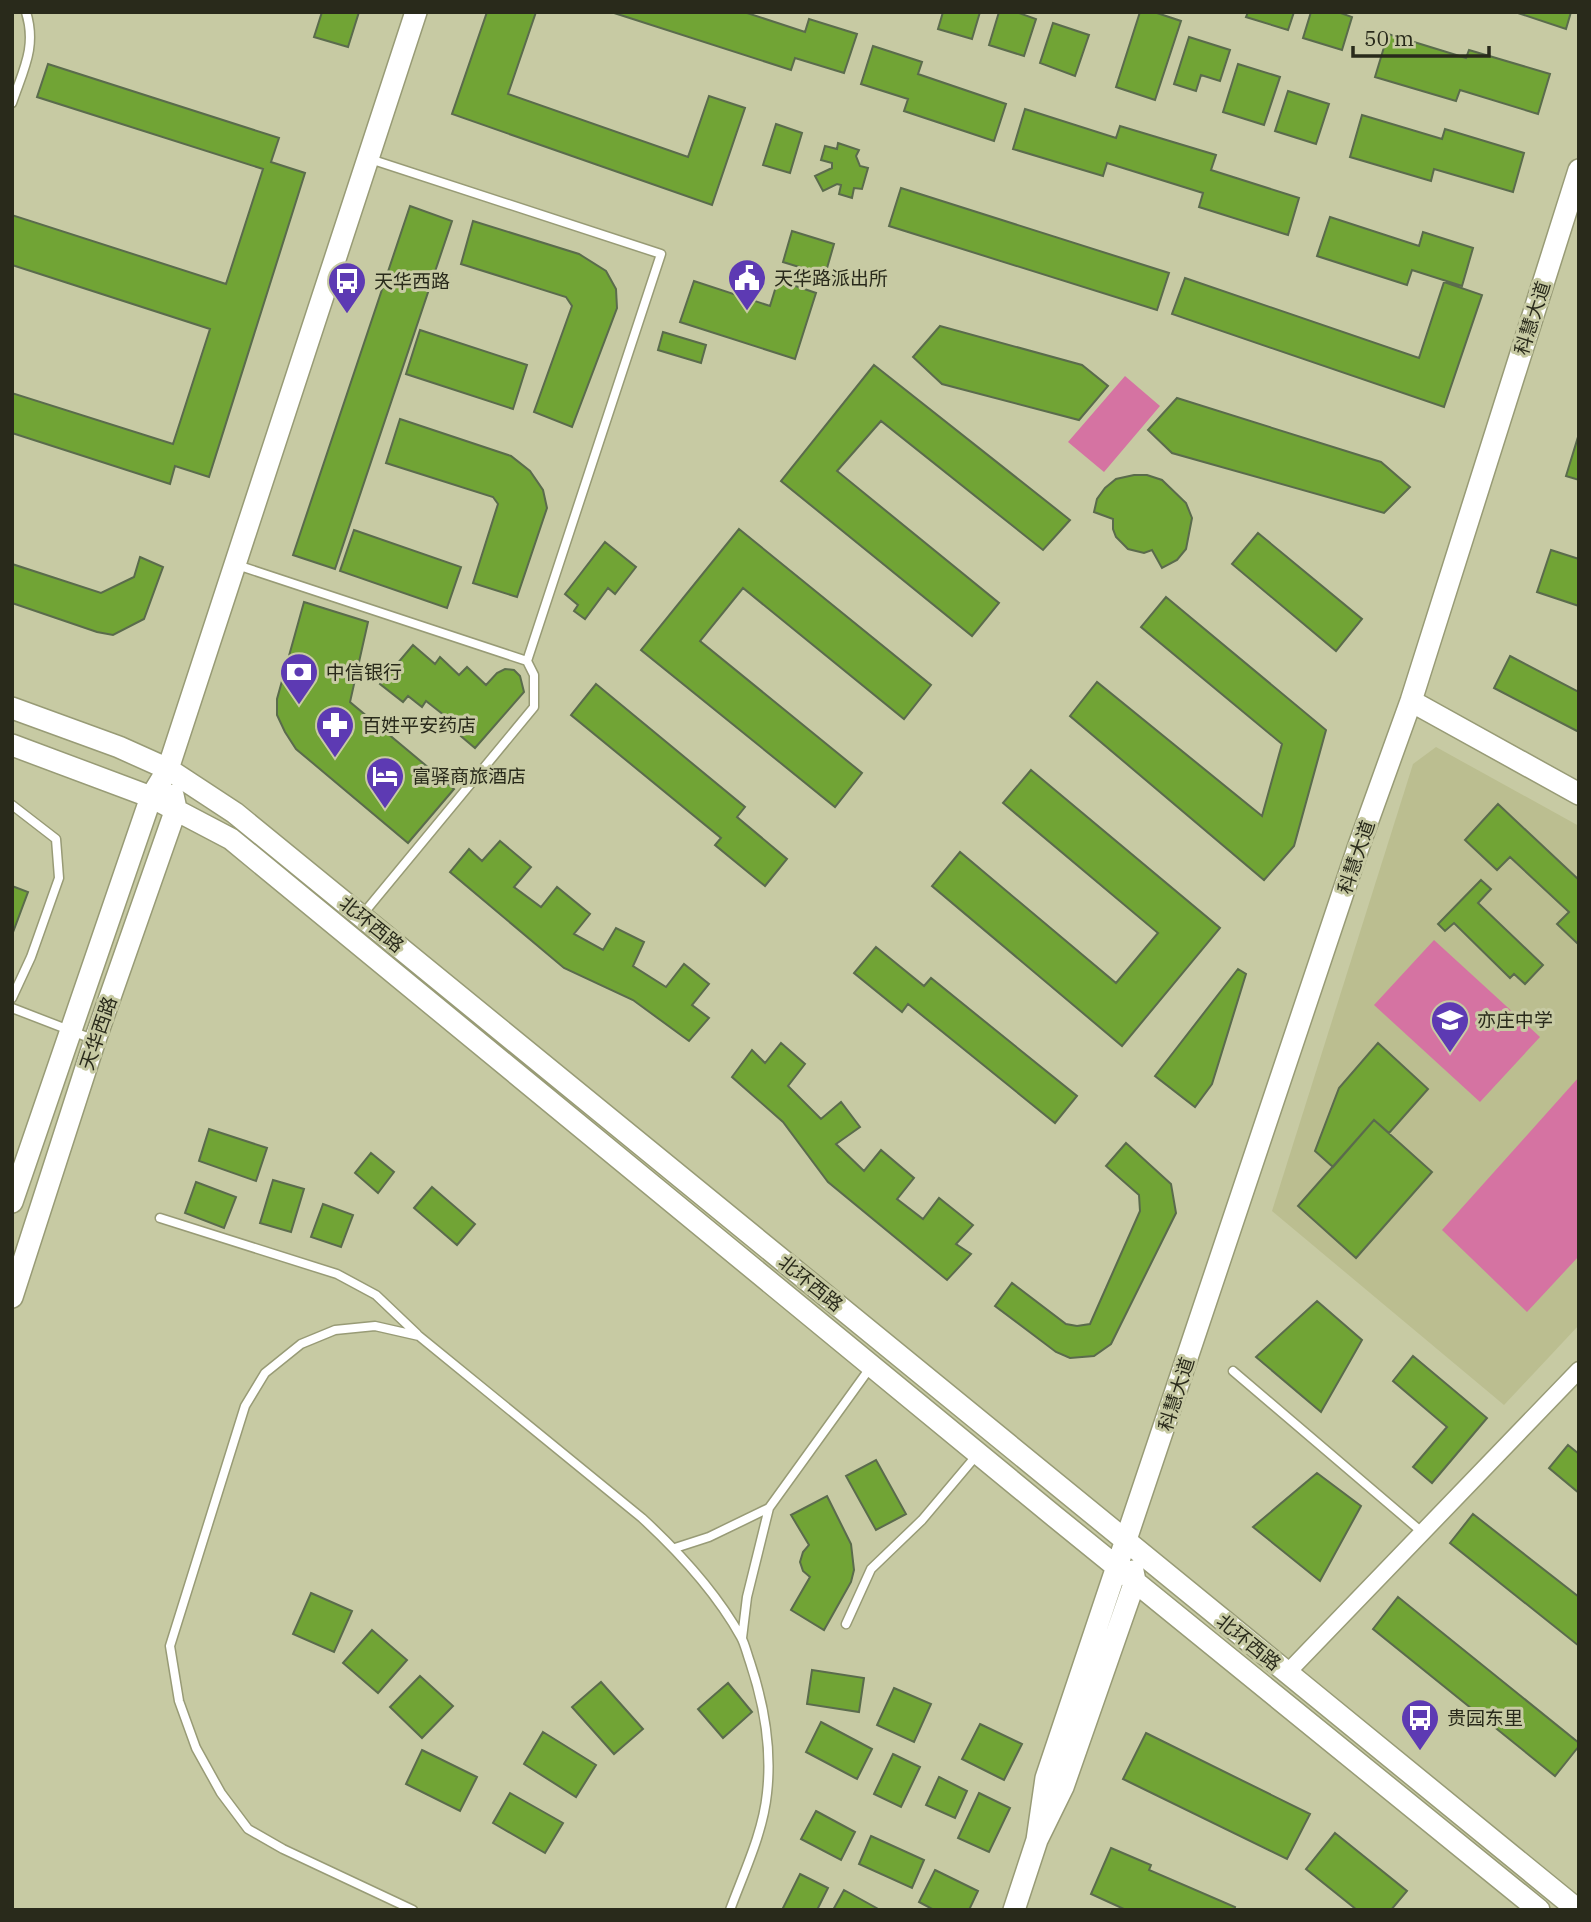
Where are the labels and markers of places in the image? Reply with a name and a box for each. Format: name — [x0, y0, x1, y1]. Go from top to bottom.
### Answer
public building icon: 天华路派出所 — [726, 257, 768, 312]
bus stop icon: 天华西路 — [326, 260, 368, 315]
place label: 天华路派出所 — [774, 266, 888, 290]
place label: 天华西路 — [374, 269, 450, 293]
bank icon: 中信银行 — [278, 651, 320, 706]
place label: 中信银行 — [326, 660, 402, 684]
pharmacy icon: 百姓平安药店 — [314, 704, 356, 759]
place label: 百姓平安药店 — [362, 713, 476, 737]
hotel icon: 富驿商旅酒店 — [364, 755, 406, 810]
place label: 富驿商旅酒店 — [412, 764, 526, 788]
school or university icon: 亦庄中学 — [1429, 999, 1471, 1054]
place label: 亦庄中学 — [1477, 1008, 1553, 1032]
bus stop icon: 贵园东里 — [1399, 1697, 1441, 1752]
place label: 贵园东里 — [1447, 1706, 1523, 1730]

